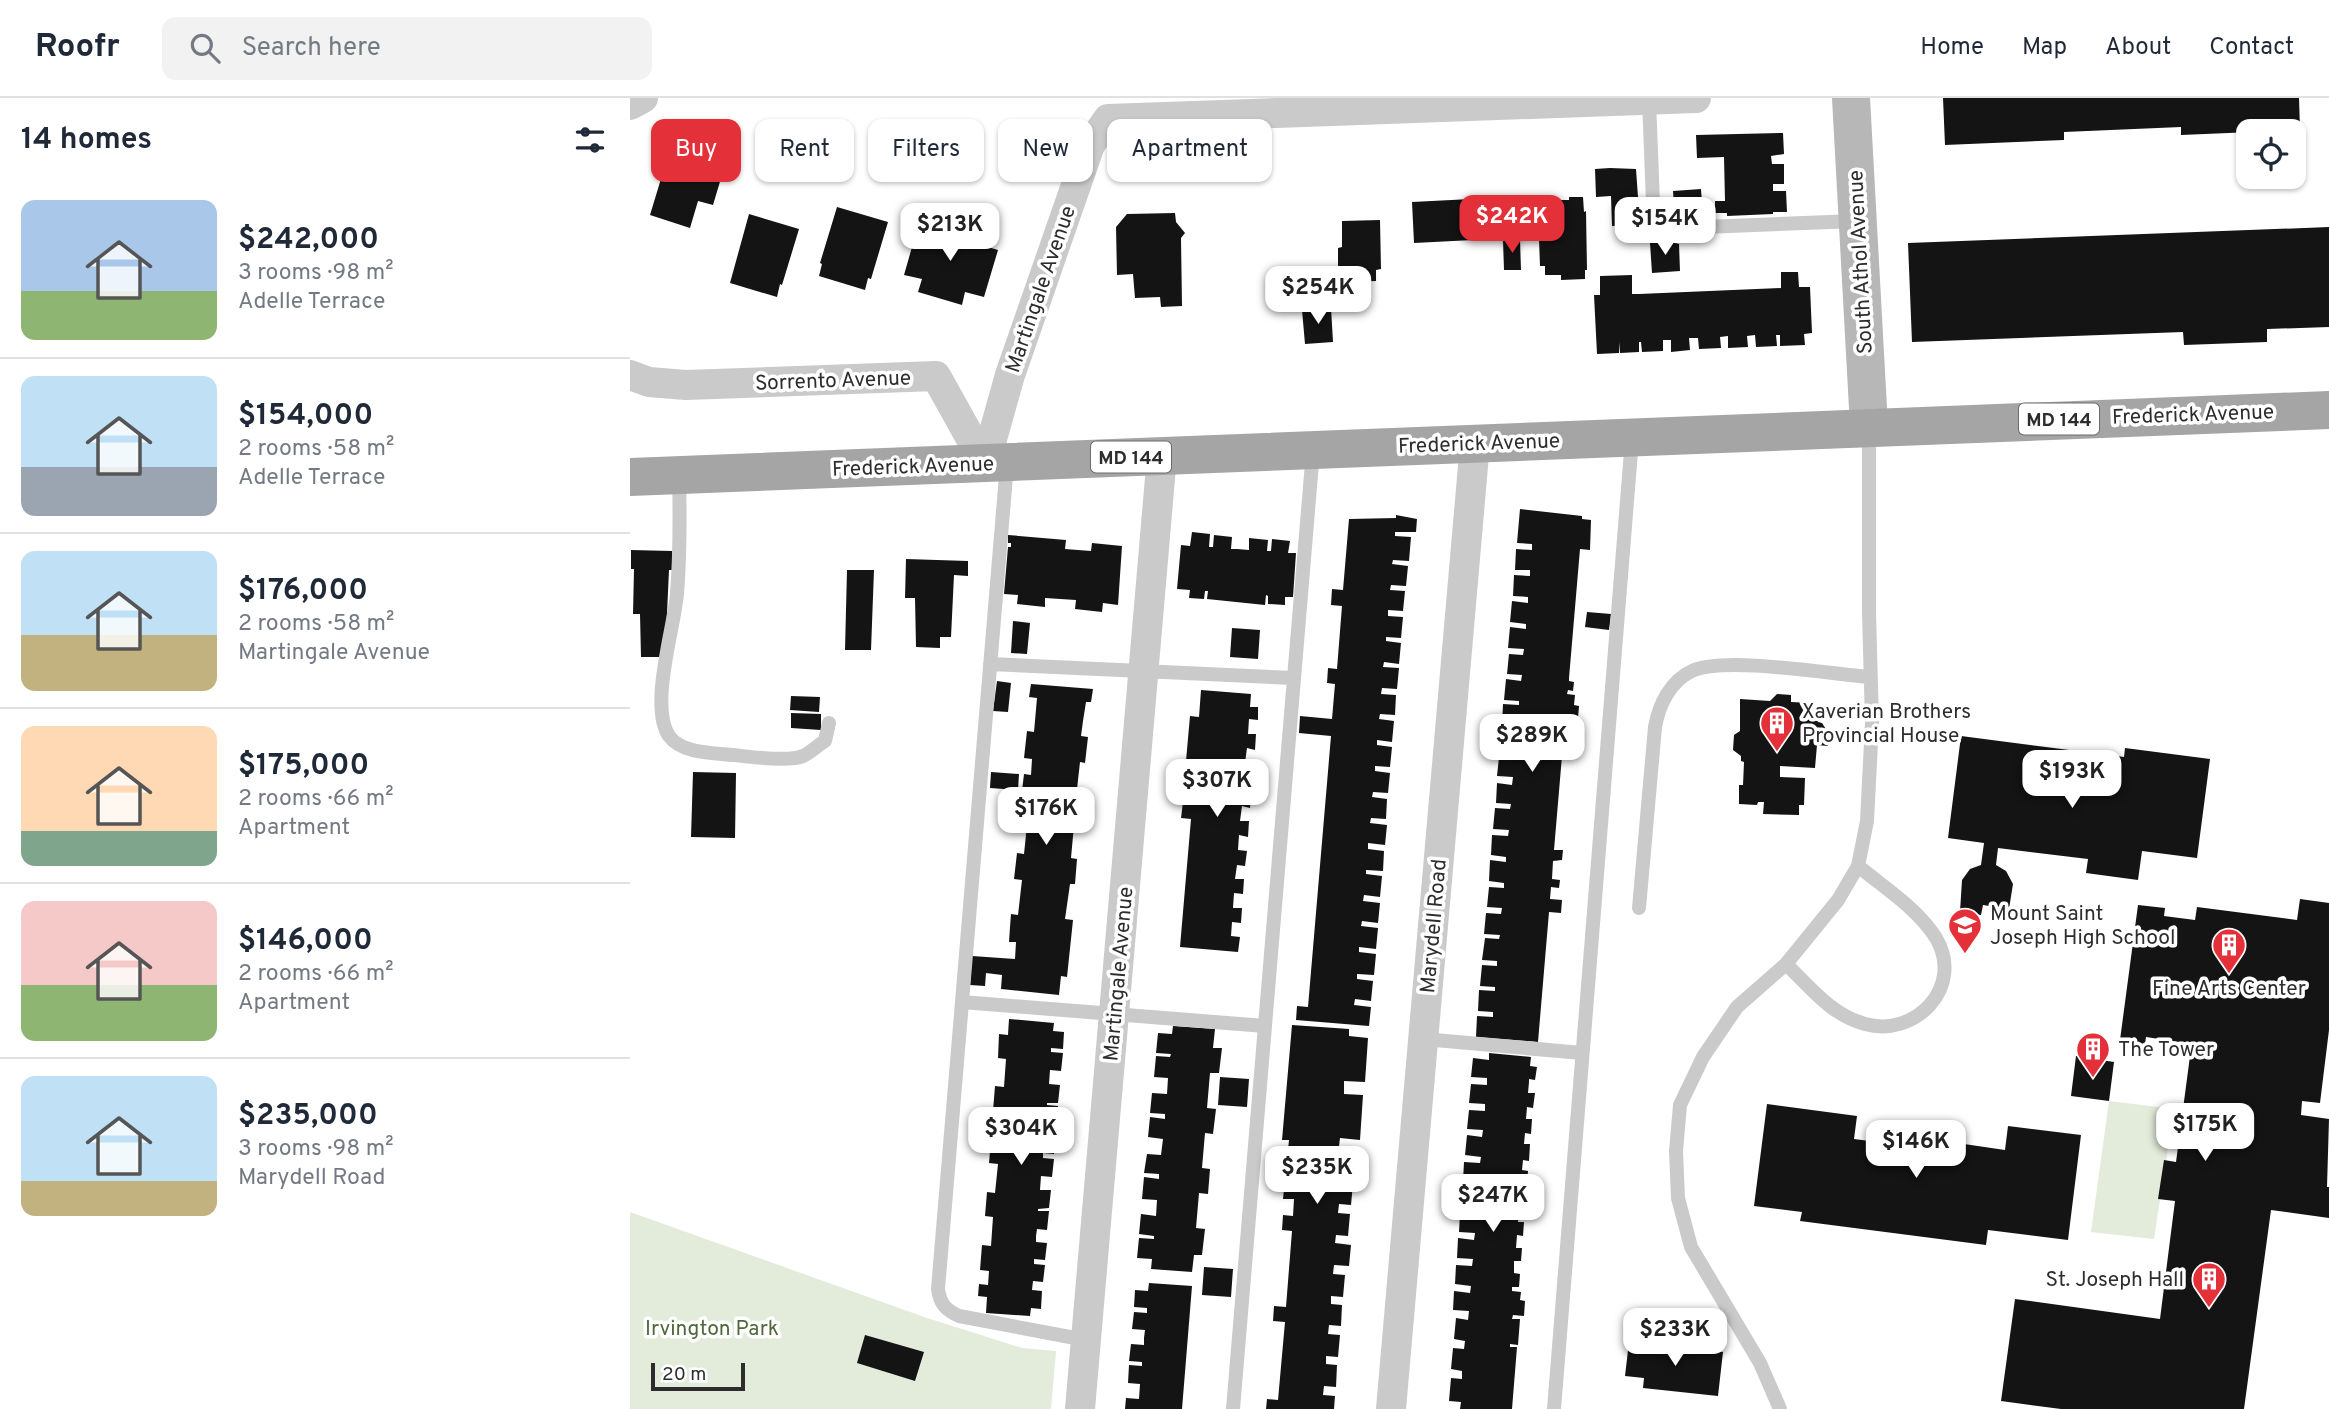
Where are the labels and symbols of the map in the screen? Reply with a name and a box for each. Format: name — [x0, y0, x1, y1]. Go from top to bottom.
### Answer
street label: South Athol Avenue — [1843, 169, 1880, 355]
pin: $242K — [1463, 195, 1561, 255]
pin: $154K — [1616, 198, 1714, 257]
street label: Martingale Avenue — [1000, 202, 1083, 377]
pin: $213K — [901, 204, 999, 263]
pin: $254K — [1269, 266, 1367, 326]
street label: Sorrento Avenue — [754, 365, 912, 398]
street label: Frederick Avenue — [2112, 399, 2275, 432]
road number: MD 144 — [2019, 404, 2099, 434]
street label: Frederick Avenue — [1398, 428, 1561, 461]
road number: MD 144 — [1091, 442, 1171, 472]
street label: Frederick Avenue — [832, 451, 995, 484]
place label: Xaverian Brothers Provincial House — [1802, 699, 1971, 750]
building icon: Xaverian Brothers Provincial House — [1758, 704, 1796, 753]
pin: $289K — [1483, 714, 1581, 774]
pin: $193K — [2023, 750, 2121, 810]
pin: $307K — [1168, 760, 1266, 819]
pin: $176K — [997, 788, 1095, 847]
street label: Marydell Road — [1415, 858, 1454, 994]
street label: Martingale Avenue — [1098, 886, 1141, 1063]
place label: Mount Saint Joseph High School — [1990, 901, 2175, 952]
school or university icon: Mount Saint Joseph High School — [1946, 906, 1984, 955]
building icon: Fine Arts Center — [2210, 926, 2248, 975]
place label: Fine Arts Center — [2152, 976, 2306, 1003]
building icon: The Tower — [2074, 1030, 2112, 1079]
place label: The Tower — [2118, 1037, 2214, 1064]
pin: $175K — [2156, 1104, 2254, 1163]
pin: $304K — [972, 1108, 1070, 1167]
pin: $146K — [1867, 1121, 1965, 1180]
pin: $235K — [1268, 1146, 1366, 1206]
pin: $247K — [1444, 1174, 1542, 1234]
building icon: St. Joseph Hall — [2190, 1260, 2228, 1309]
place label: St. Joseph Hall — [2046, 1267, 2184, 1294]
pin: $233K — [1626, 1308, 1724, 1368]
park label: Irvington Park — [645, 1316, 779, 1343]
scale bar — [651, 1360, 746, 1392]

